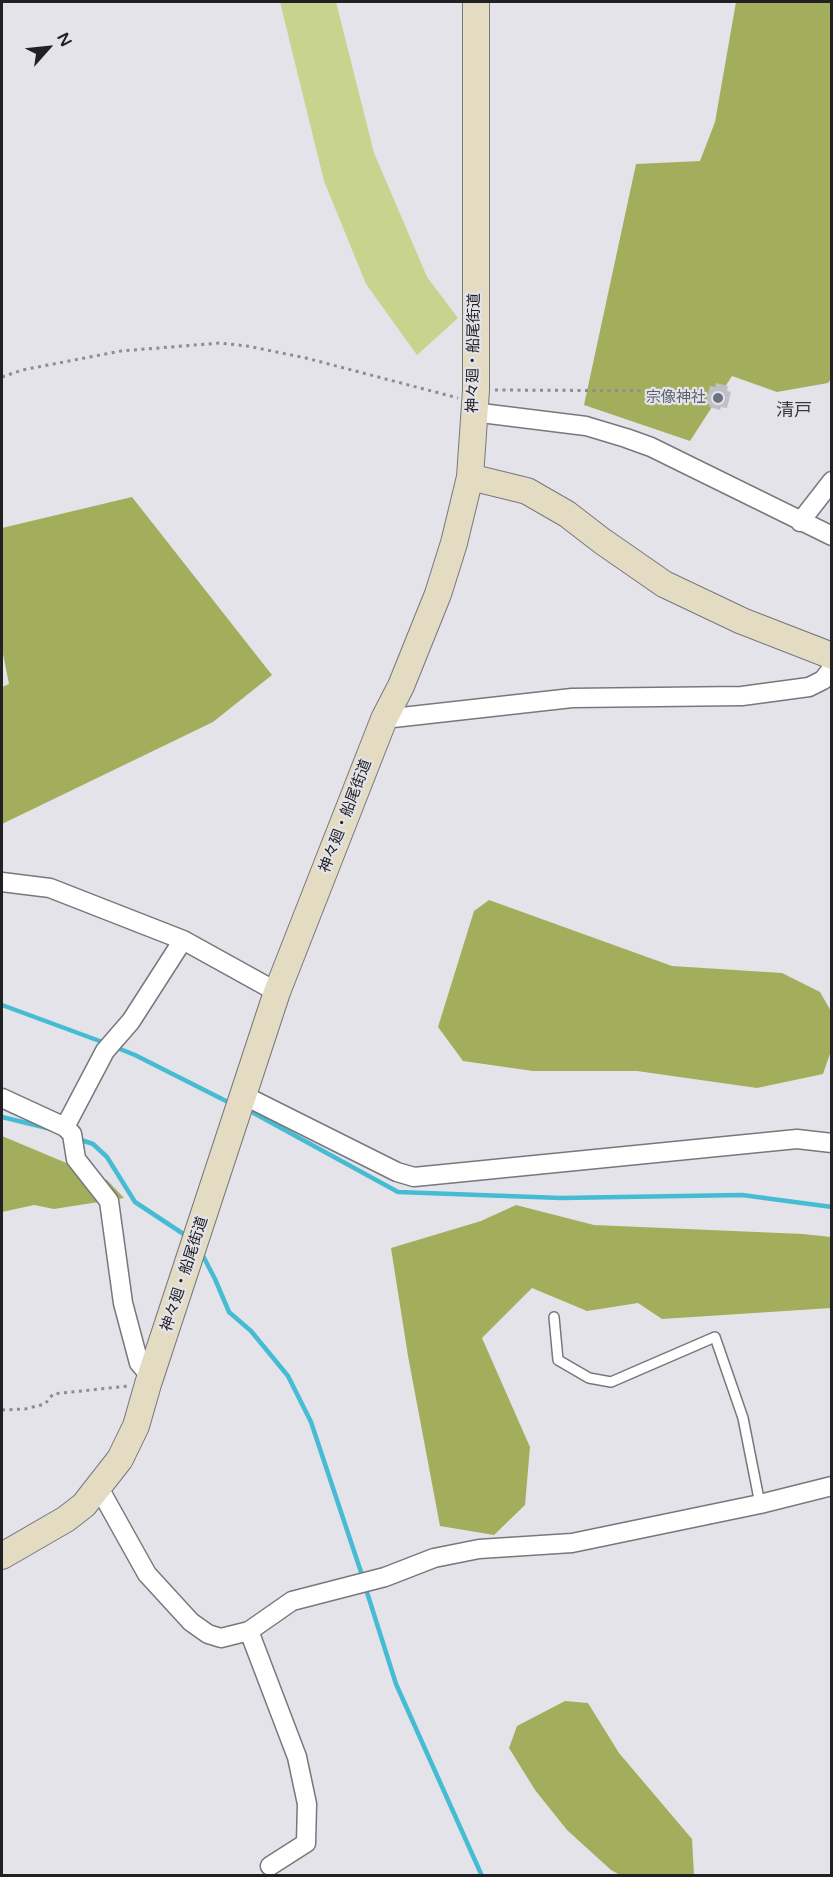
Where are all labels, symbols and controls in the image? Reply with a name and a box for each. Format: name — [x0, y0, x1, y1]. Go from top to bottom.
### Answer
north arrow — [18, 18, 78, 78]
text: N — [52, 30, 76, 50]
street label: 神々廻・船尾街道 — [464, 293, 484, 413]
place label: 宗像神社 — [646, 389, 706, 407]
marker: 宗像神社 — [711, 391, 725, 405]
district label: 清戸 — [776, 400, 812, 422]
street label: 神々廻・船尾街道 — [316, 757, 376, 875]
street label: 神々廻・船尾街道 — [158, 1214, 212, 1334]

